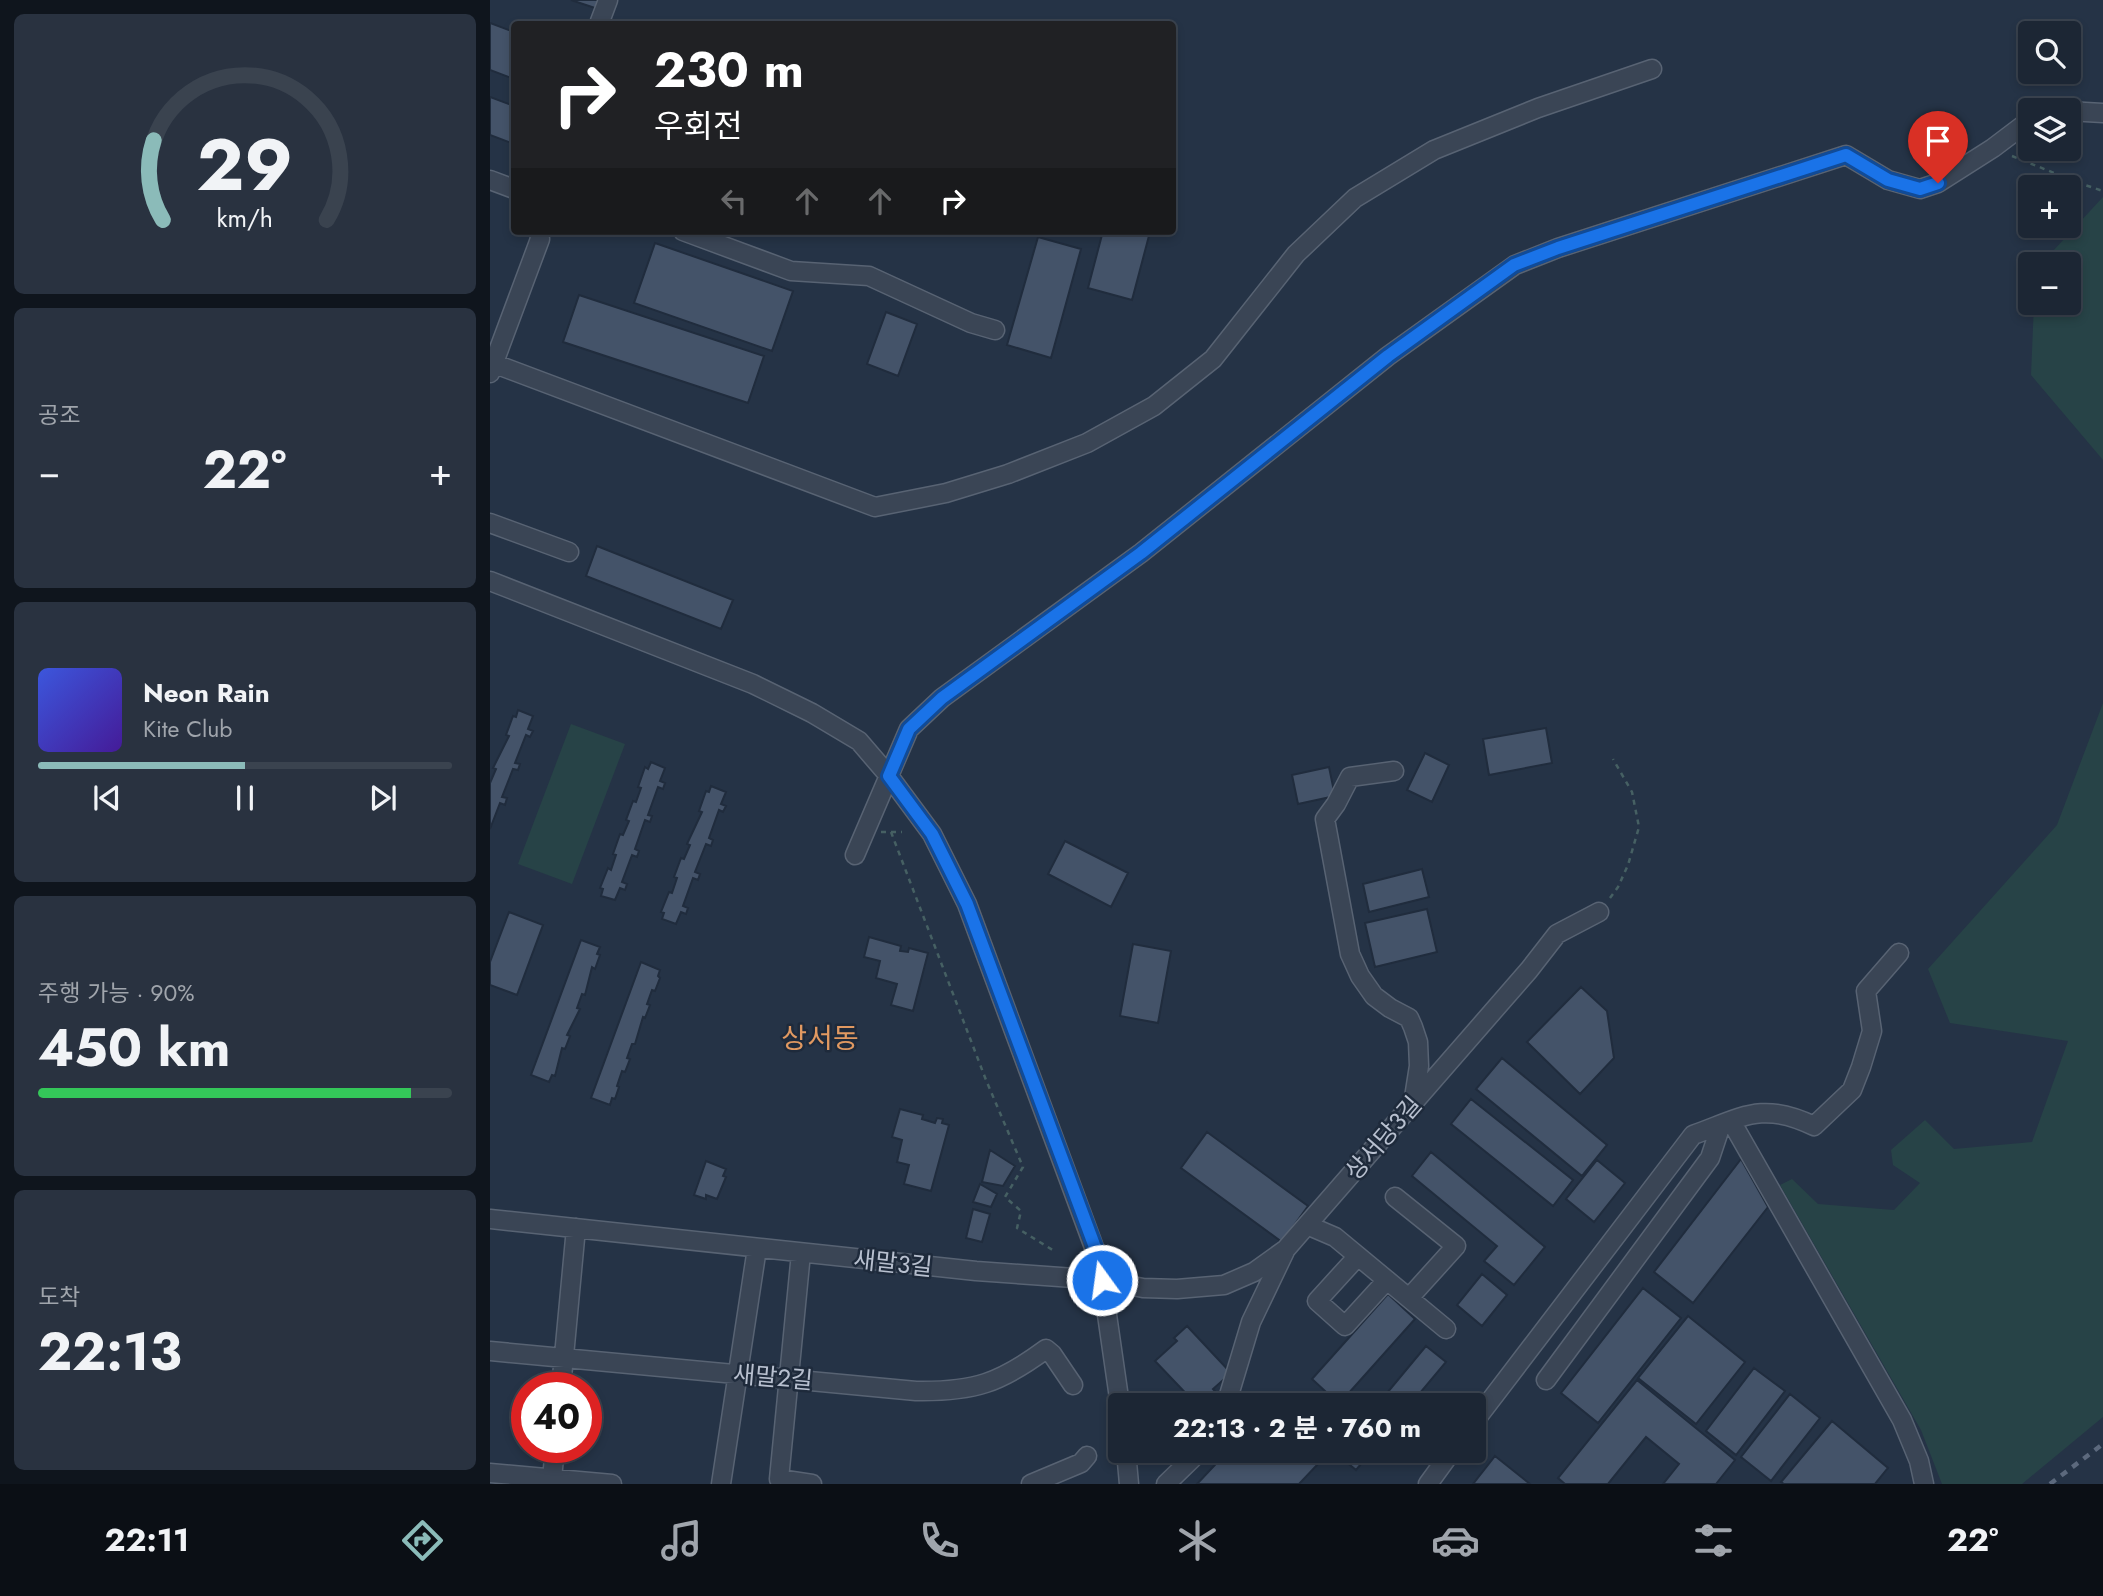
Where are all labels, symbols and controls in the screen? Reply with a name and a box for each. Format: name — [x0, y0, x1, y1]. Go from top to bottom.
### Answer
map controls — [2018, 21, 2081, 315]
button: search — [2018, 21, 2081, 84]
text: 230 m — [654, 35, 804, 105]
icon: right — [539, 49, 630, 140]
button: layers — [2018, 98, 2081, 161]
text: 우회전 — [654, 103, 742, 149]
pin — [1908, 111, 1968, 183]
text: 29 — [197, 112, 293, 217]
icon: arrive — [1919, 122, 1957, 160]
button: + — [2018, 175, 2081, 238]
icon: left — [715, 182, 753, 220]
icon: ahead — [788, 182, 826, 220]
icon: ahead — [861, 182, 899, 220]
icon: right — [934, 182, 972, 220]
text: km/h — [217, 200, 273, 236]
button: − — [2018, 252, 2081, 315]
text: 공조 — [38, 398, 80, 432]
text: 22° — [203, 432, 286, 508]
text: − — [38, 444, 60, 499]
text: + — [429, 444, 452, 499]
text: Neon Rain — [143, 674, 270, 712]
text: Kite Club — [143, 712, 232, 746]
icon: previous — [88, 779, 126, 817]
icon: pause — [226, 779, 264, 817]
icon: next — [364, 779, 402, 817]
text: 주행 가능 · 90% — [38, 976, 195, 1010]
text: 450 km — [38, 1010, 231, 1086]
district label: 상서동 — [781, 1018, 859, 1059]
street label: 상서당3길 — [1337, 1088, 1429, 1188]
street label: 새말3길 — [852, 1241, 934, 1285]
position arrow — [1065, 1243, 1139, 1317]
text: 도착 — [38, 1280, 80, 1314]
text: 22:13 — [38, 1314, 182, 1390]
street label: 새말2길 — [732, 1356, 814, 1398]
speed limit sign: 40 — [511, 1372, 602, 1463]
text: 22:13 · 2 분 · 760 m — [1173, 1409, 1421, 1447]
icon: directions — [398, 1516, 447, 1565]
icon: music — [657, 1516, 706, 1565]
icon: phone — [915, 1516, 964, 1565]
icon: climate — [1173, 1516, 1222, 1565]
icon: car — [1431, 1516, 1480, 1565]
icon: filters — [1689, 1516, 1738, 1565]
text: 22:11 — [105, 1517, 189, 1563]
text: 22° — [1947, 1517, 1998, 1563]

